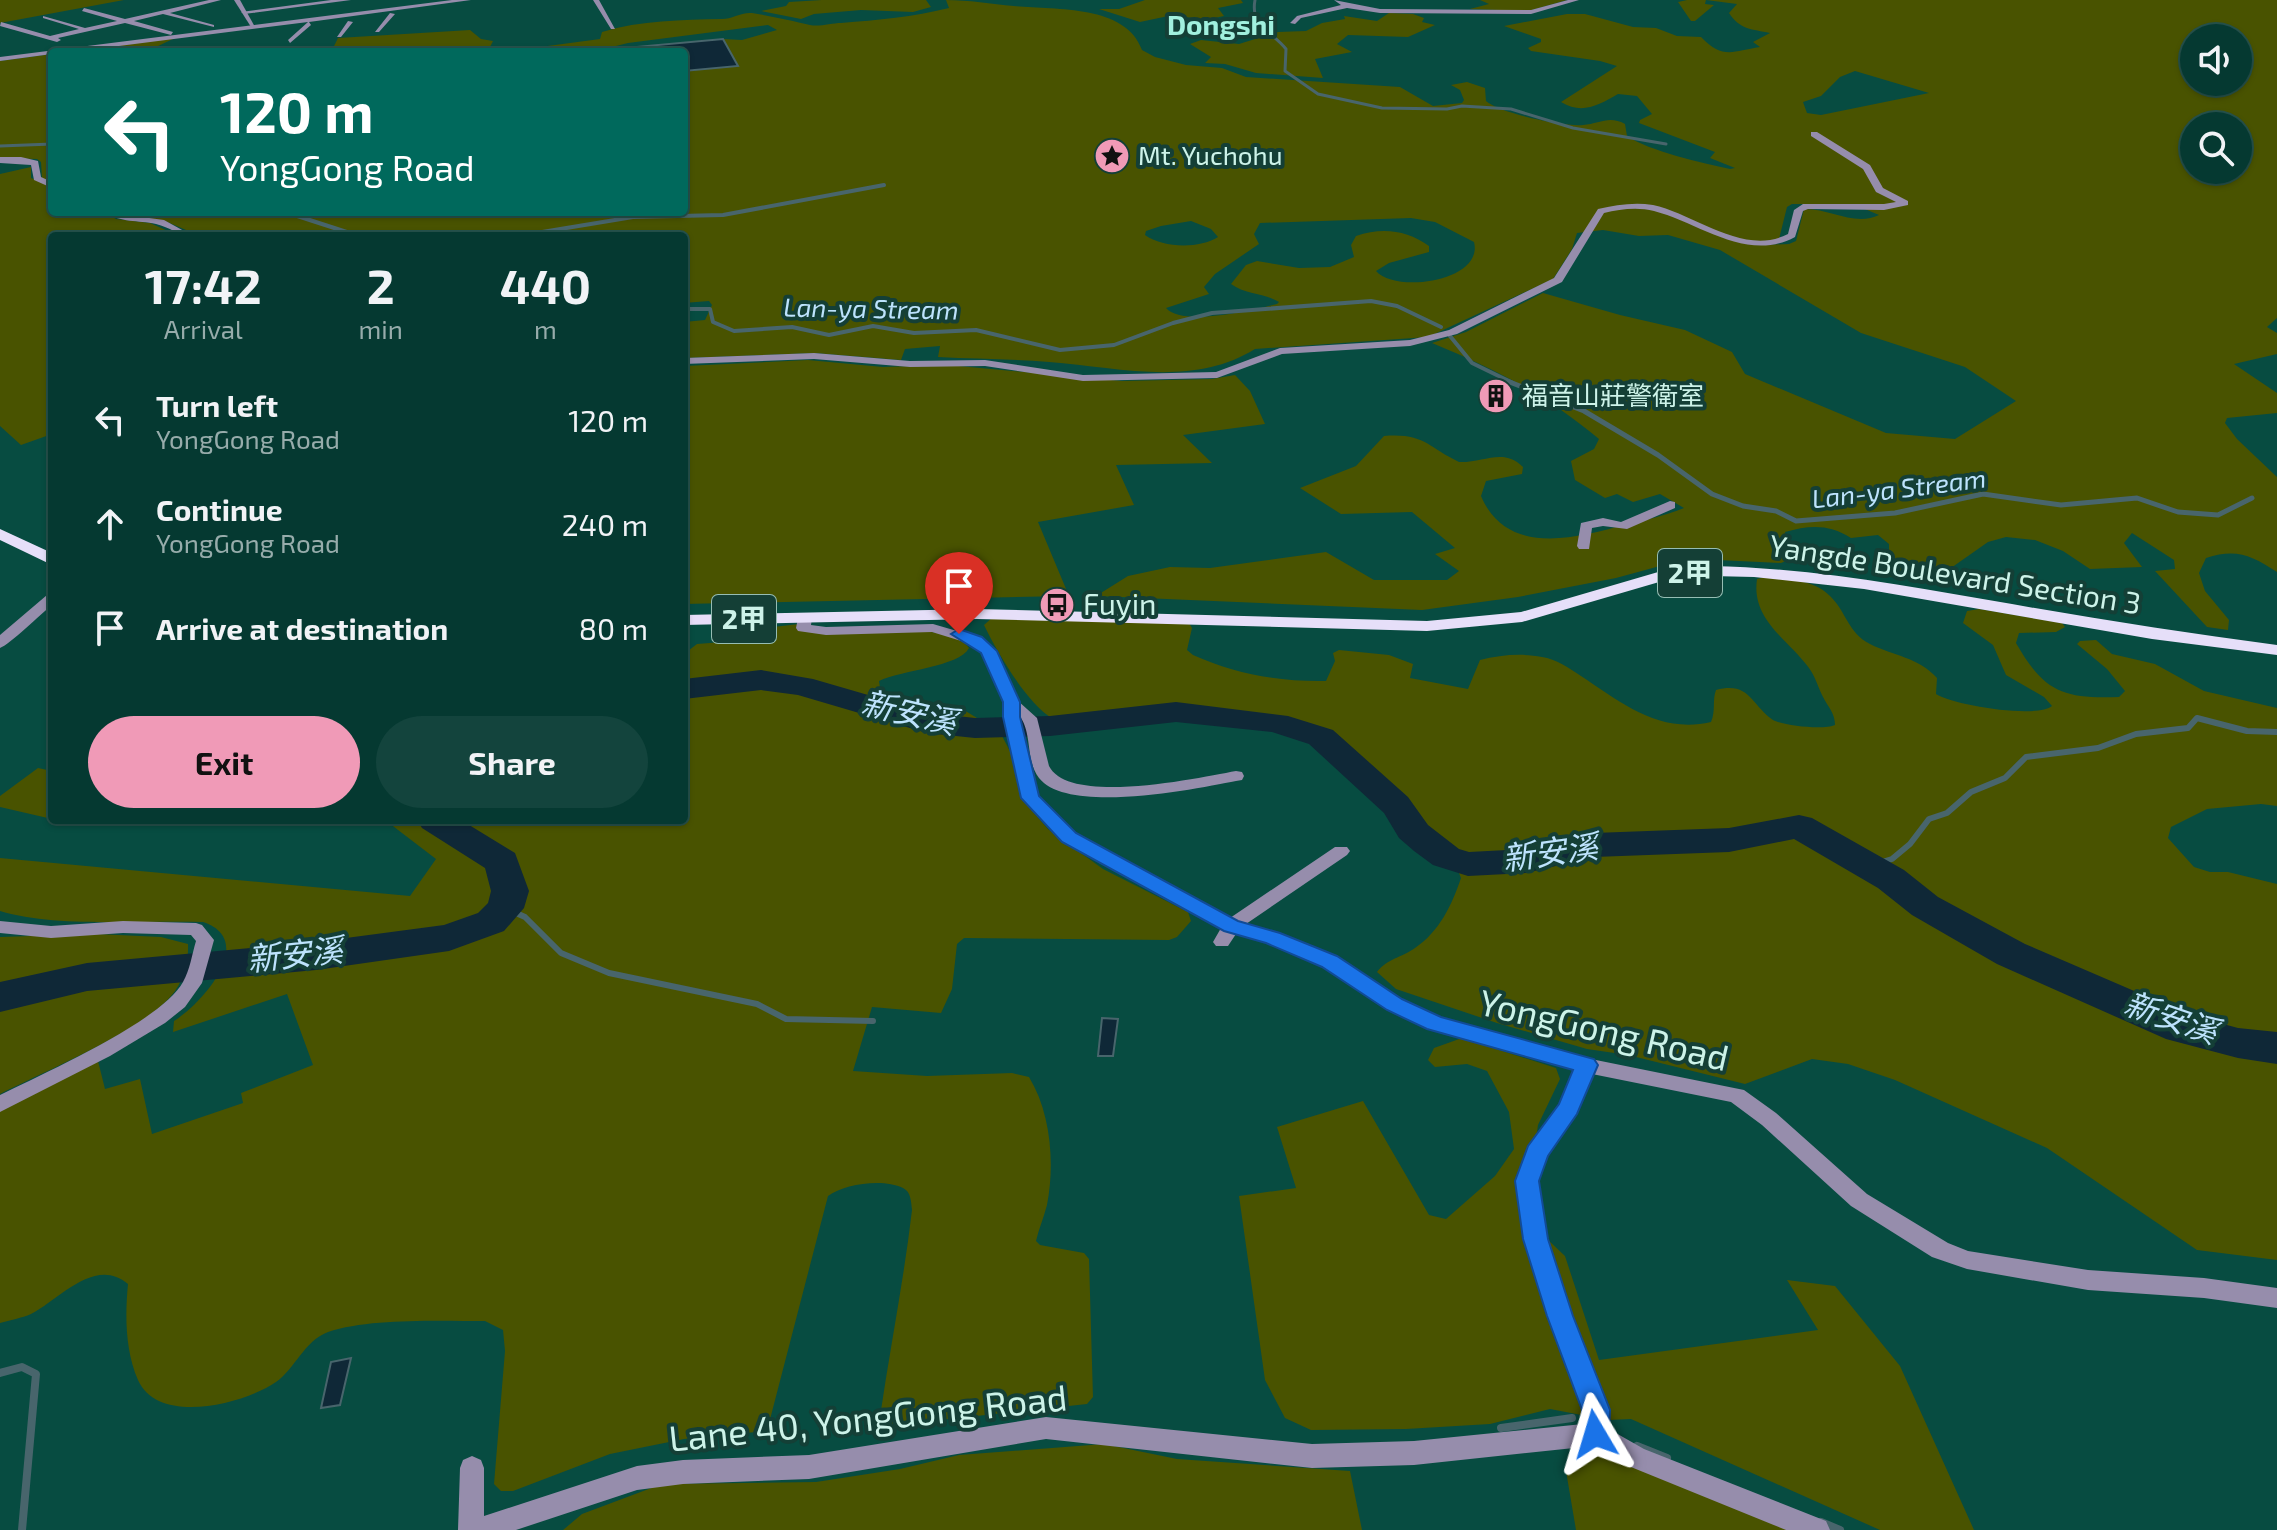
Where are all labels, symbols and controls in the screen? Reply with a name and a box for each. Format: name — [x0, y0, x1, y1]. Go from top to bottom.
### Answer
district label: Dongshi — [1167, 7, 1275, 41]
map controls — [2180, 24, 2252, 184]
button: sound — [2180, 24, 2252, 96]
text: 120 m — [220, 77, 374, 144]
icon: left — [88, 80, 192, 184]
button: search — [2180, 112, 2252, 184]
place icon: Mt. Yuchohu — [1093, 137, 1131, 175]
place label: Mt. Yuchohu — [1138, 139, 1282, 170]
text: YongGong Road — [220, 145, 475, 188]
text: 17:42 — [145, 256, 262, 314]
text: 2 — [367, 256, 395, 314]
text: 440 — [500, 256, 591, 314]
water label: Lan-ya Stream — [783, 290, 959, 326]
text: Arrival — [164, 313, 243, 344]
text: min — [359, 313, 403, 344]
text: m — [534, 313, 557, 344]
building icon: 福音山莊警衛室 — [1477, 377, 1515, 415]
place label: 福音山莊警衛室 — [1522, 379, 1704, 410]
text: Turn left — [156, 387, 278, 423]
icon: left — [88, 398, 132, 442]
text: 120 m — [568, 402, 648, 438]
text: YongGong Road — [156, 423, 340, 454]
water label: Lan-ya Stream — [1810, 461, 1988, 515]
text: Continue — [156, 491, 283, 527]
icon: ahead — [88, 502, 132, 546]
text: 240 m — [562, 506, 648, 542]
street label: Yangde Boulevard Section 3 — [1767, 526, 2144, 620]
text: YongGong Road — [156, 527, 340, 558]
road number: 2甲 — [1658, 549, 1722, 597]
pin — [925, 552, 993, 634]
icon: arrive — [937, 564, 981, 608]
place label: Fuyin — [1083, 585, 1157, 621]
bus stop icon: Fuyin — [1038, 586, 1076, 624]
road number: 2甲 — [712, 595, 776, 643]
icon: arrive — [88, 606, 132, 650]
text: Arrive at destination — [156, 610, 448, 646]
text: 80 m — [579, 610, 648, 646]
water label: 新安溪 — [858, 682, 964, 741]
button: Exit — [88, 716, 360, 808]
button: Share — [376, 716, 648, 808]
water label: 新安溪 — [1500, 825, 1604, 877]
water label: 新安溪 — [245, 929, 348, 977]
street label: YongGong Road — [1475, 979, 1733, 1078]
water label: 新安溪 — [2120, 983, 2227, 1051]
street label: Lane 40, YongGong Road — [667, 1374, 1069, 1459]
position arrow — [1553, 1392, 1637, 1476]

